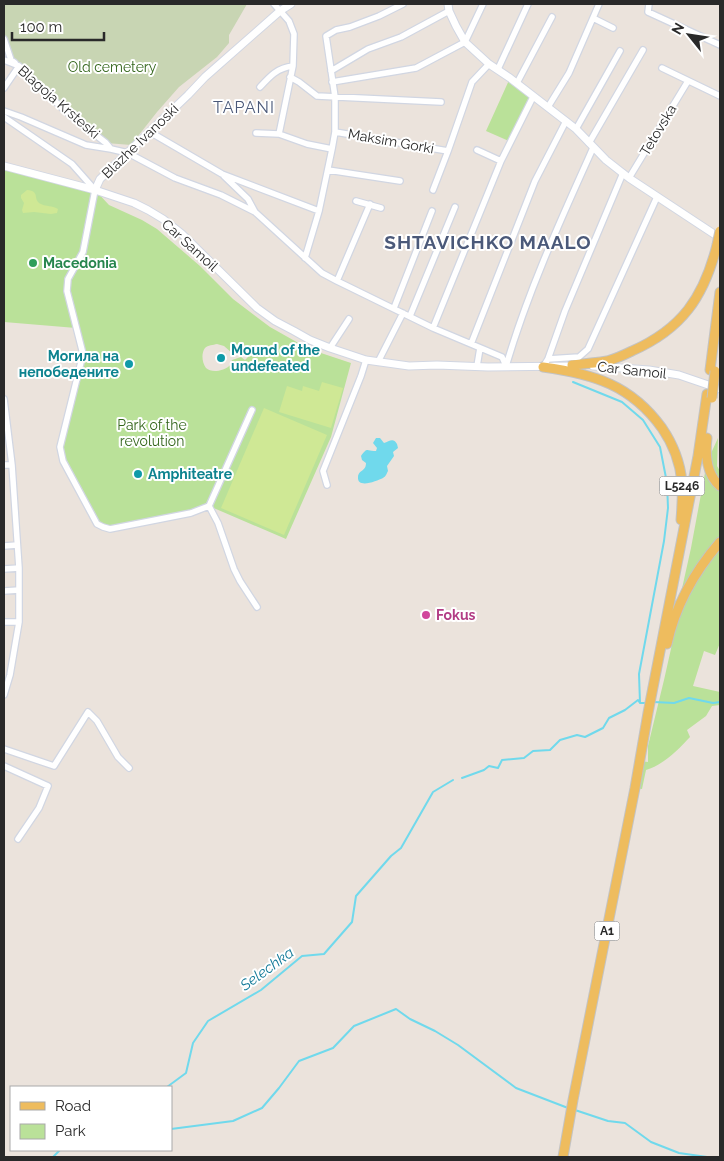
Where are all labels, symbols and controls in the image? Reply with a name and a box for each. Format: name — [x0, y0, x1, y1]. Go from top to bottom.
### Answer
scale bar — [12, 10, 105, 42]
north arrow — [664, 10, 714, 60]
text: 100 m — [20, 18, 62, 36]
text: N — [668, 20, 687, 37]
park label: Old cemetery — [68, 59, 157, 75]
street label: Blagoja Krsteski — [15, 62, 103, 142]
district label: TAPANI — [213, 98, 275, 117]
street label: Blazhe Ivanoski — [99, 101, 181, 181]
street label: Tetovska — [637, 102, 679, 158]
street label: Maksim Gorki — [347, 126, 435, 156]
street label: Car Samoil — [159, 216, 221, 274]
district label: SHTAVICHKO MAALO — [384, 231, 592, 253]
place label: Macedonia — [43, 255, 117, 271]
marker: Macedonia — [27, 257, 39, 269]
place label: Mound of the undefeated — [231, 342, 320, 374]
place label: Могила на непобедените — [19, 348, 120, 380]
marker: Mound of the undefeated — [215, 352, 227, 364]
marker: Могила на непобедените — [123, 358, 135, 370]
street label: Car Samoil — [597, 358, 668, 382]
park label: Park of the revolution — [117, 417, 187, 449]
place label: Amphiteatre — [148, 466, 233, 482]
marker: Amphiteatre — [132, 468, 144, 480]
road number: L5246 — [660, 476, 704, 496]
place label: Fokus — [436, 607, 476, 623]
marker: Fokus — [420, 609, 432, 621]
road number: A1 — [594, 921, 620, 940]
water label: Selechka — [236, 944, 297, 995]
legend — [10, 1086, 172, 1151]
text: Road — [55, 1097, 91, 1115]
text: Park — [55, 1122, 86, 1140]

